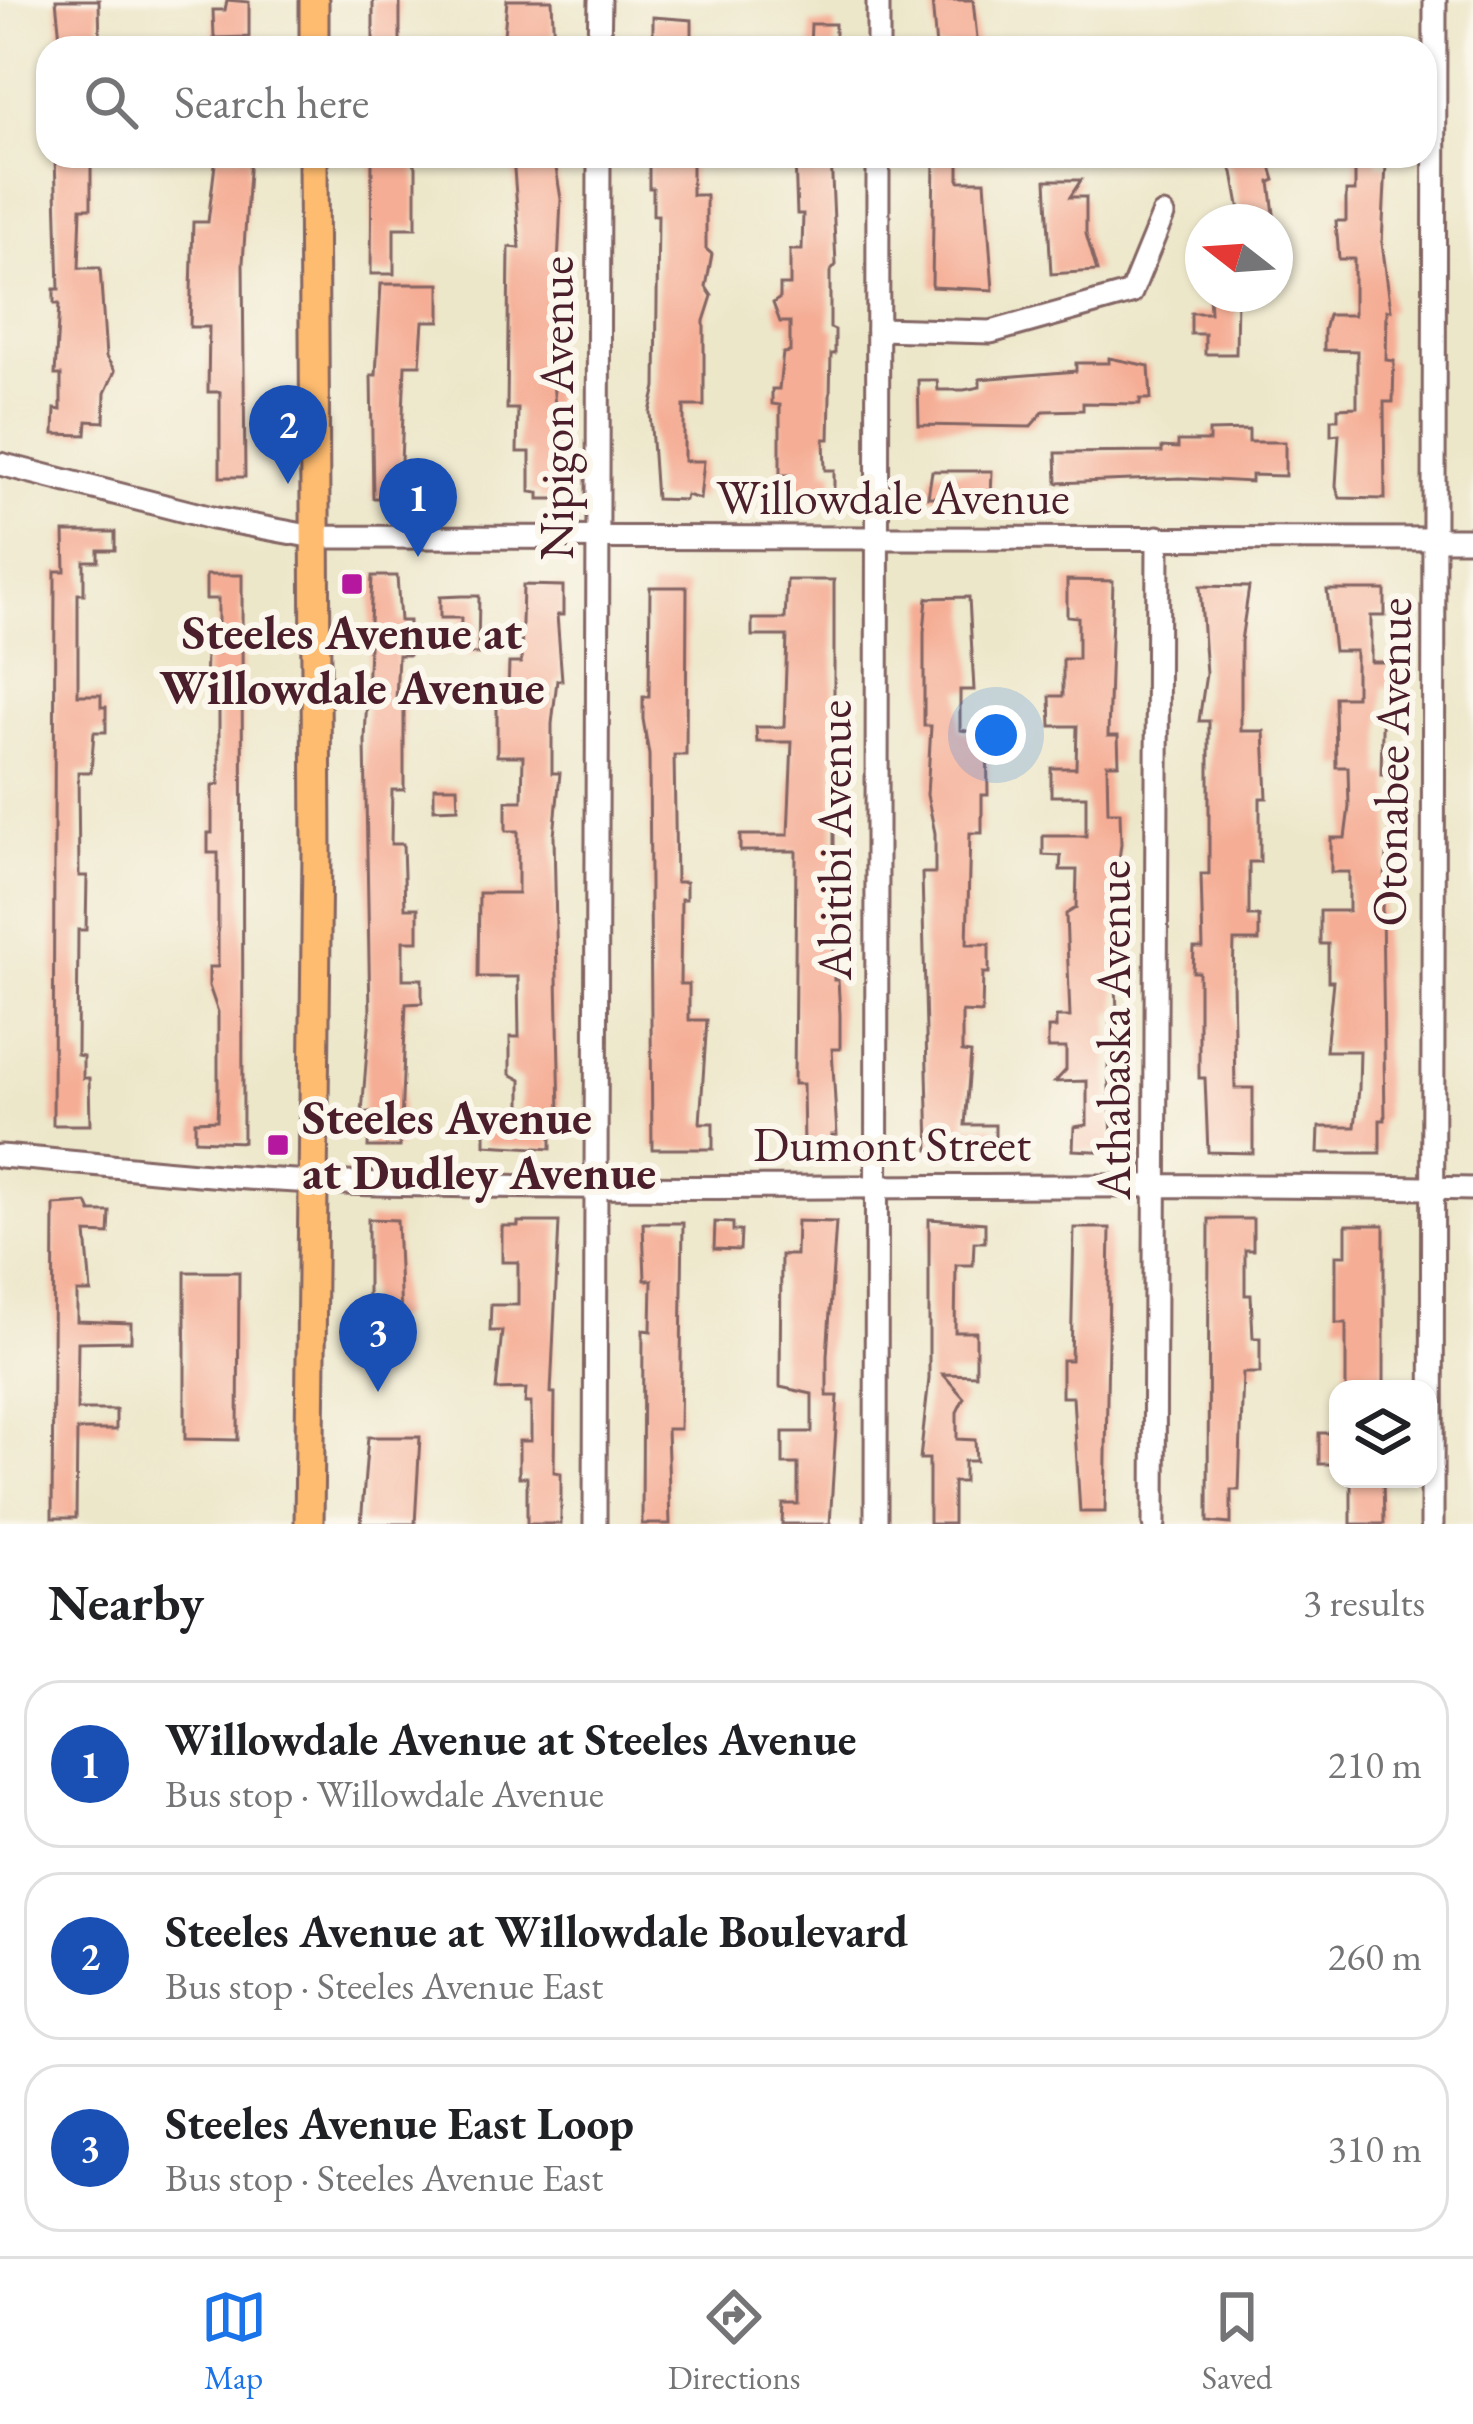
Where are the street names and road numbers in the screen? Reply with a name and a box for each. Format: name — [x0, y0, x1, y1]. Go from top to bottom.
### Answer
street label: Nipigon Avenue — [525, 256, 587, 560]
street label: Willowdale Avenue — [716, 466, 1070, 528]
street label: Otonabee Avenue — [1357, 597, 1425, 927]
street label: Abitibi Avenue — [803, 700, 865, 981]
street label: Athabaska Avenue — [1082, 860, 1144, 1201]
street label: Dumont Street — [753, 1113, 1031, 1175]

